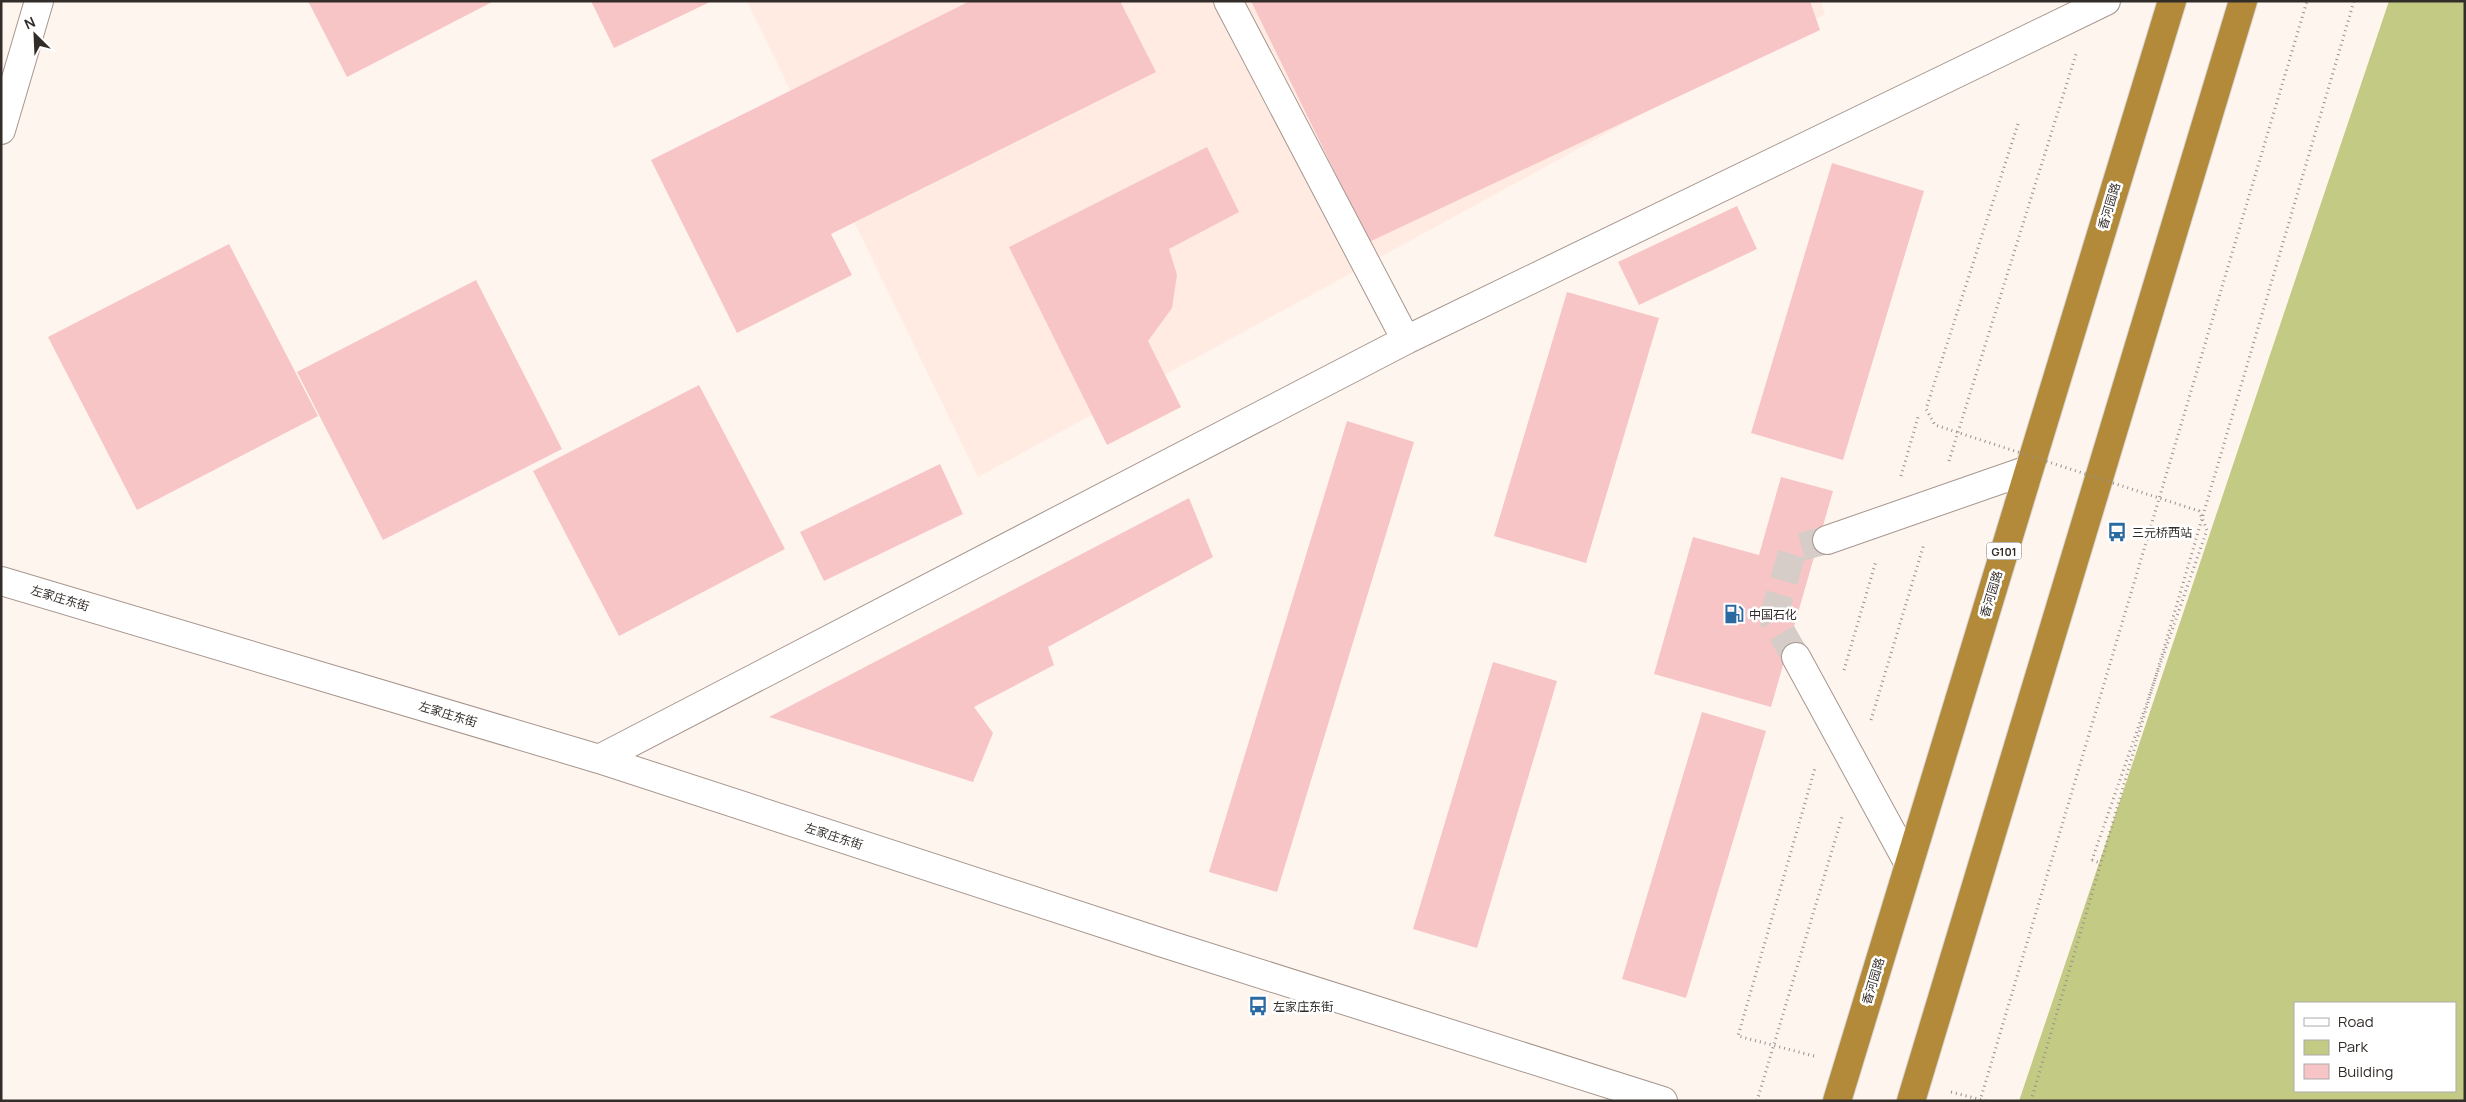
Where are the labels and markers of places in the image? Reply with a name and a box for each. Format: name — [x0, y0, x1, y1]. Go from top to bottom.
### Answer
bus stop icon: 三元桥西站 — [2106, 521, 2128, 543]
place label: 三元桥西站 — [2132, 524, 2192, 541]
fuel station icon: 中国石化 — [1723, 603, 1745, 625]
place label: 中国石化 — [1749, 606, 1797, 623]
bus stop icon: 左家庄东街 — [1247, 995, 1269, 1017]
place label: 左家庄东街 — [1273, 998, 1333, 1015]

